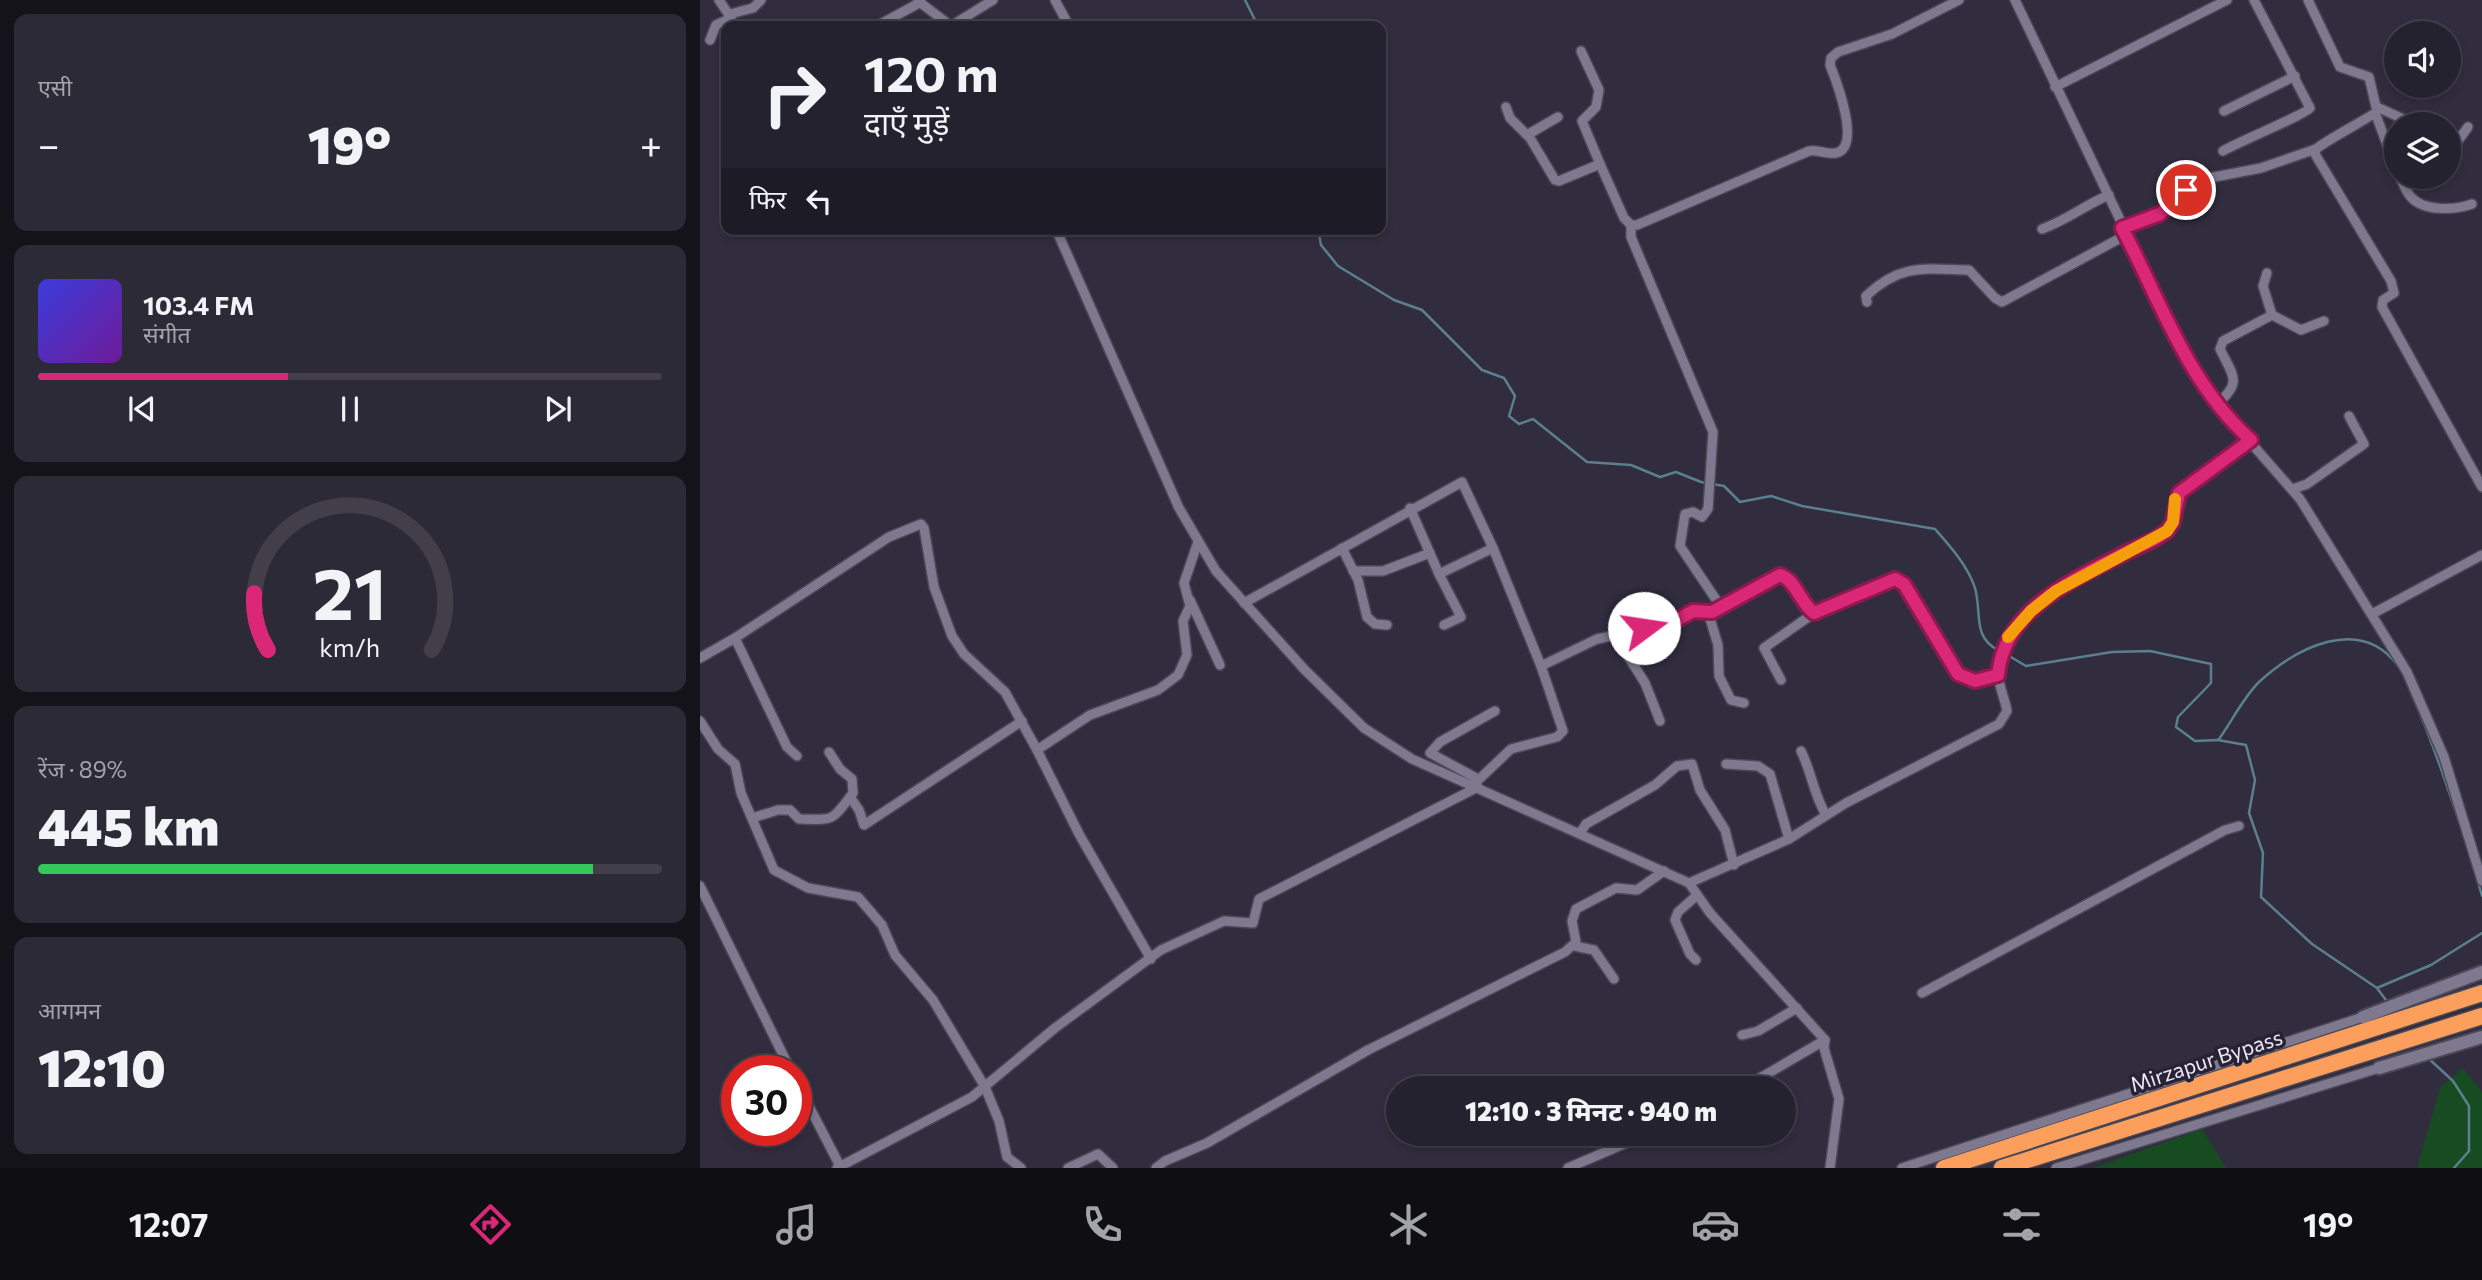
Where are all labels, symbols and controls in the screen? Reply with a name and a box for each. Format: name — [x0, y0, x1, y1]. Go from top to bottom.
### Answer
map controls — [2384, 21, 2461, 189]
button: sound — [2384, 21, 2461, 98]
text: 120 m — [864, 42, 998, 102]
icon: right — [749, 49, 840, 140]
text: एसी — [38, 73, 72, 101]
text: दाएँ मुड़ें — [864, 102, 949, 142]
text: 19° — [308, 111, 391, 175]
button: layers — [2384, 112, 2461, 189]
text: − — [38, 120, 60, 167]
text: + — [640, 120, 662, 167]
pin — [2156, 160, 2216, 220]
icon: arrive — [2167, 171, 2205, 209]
icon: left — [800, 182, 838, 220]
text: फिर — [749, 183, 786, 214]
text: 103.4 FM — [143, 289, 254, 320]
text: संगीत — [143, 320, 191, 348]
icon: previous — [123, 390, 161, 428]
icon: pause — [331, 390, 369, 428]
icon: next — [539, 390, 577, 428]
text: 21 — [313, 546, 387, 635]
position arrow — [1607, 591, 1681, 665]
text: km/h — [320, 632, 380, 662]
text: रेंज · 89% — [38, 755, 127, 783]
text: 445 km — [38, 793, 219, 857]
text: आगमन — [38, 996, 101, 1024]
street label: Mirzapur Bypass — [2127, 1024, 2285, 1096]
text: 12:10 — [38, 1034, 166, 1098]
speed limit sign: 30 — [721, 1055, 812, 1146]
text: 12:10 · 3 मिनट · 940 m — [1465, 1095, 1717, 1126]
icon: directions — [466, 1200, 515, 1249]
icon: music — [772, 1200, 821, 1249]
icon: phone — [1078, 1200, 1127, 1249]
icon: climate — [1384, 1200, 1433, 1249]
icon: car — [1691, 1200, 1740, 1249]
icon: filters — [1997, 1200, 2046, 1249]
text: 12:07 — [129, 1204, 208, 1244]
text: 19° — [2303, 1204, 2353, 1244]

